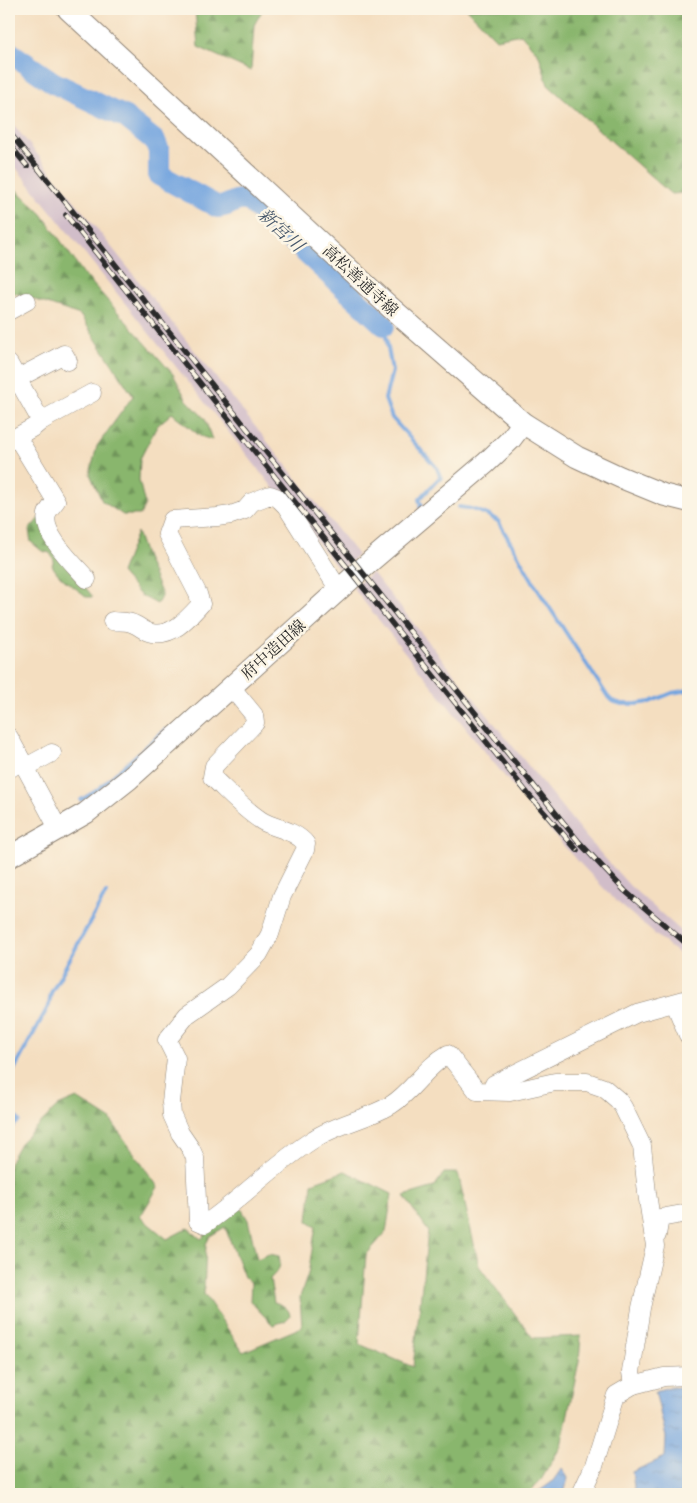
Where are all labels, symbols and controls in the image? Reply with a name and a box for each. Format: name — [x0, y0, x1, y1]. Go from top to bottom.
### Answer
water label: 新宮川 — [252, 203, 310, 259]
street label: 高松善通寺線 — [318, 240, 403, 322]
street label: 府中造田線 — [237, 615, 311, 685]

